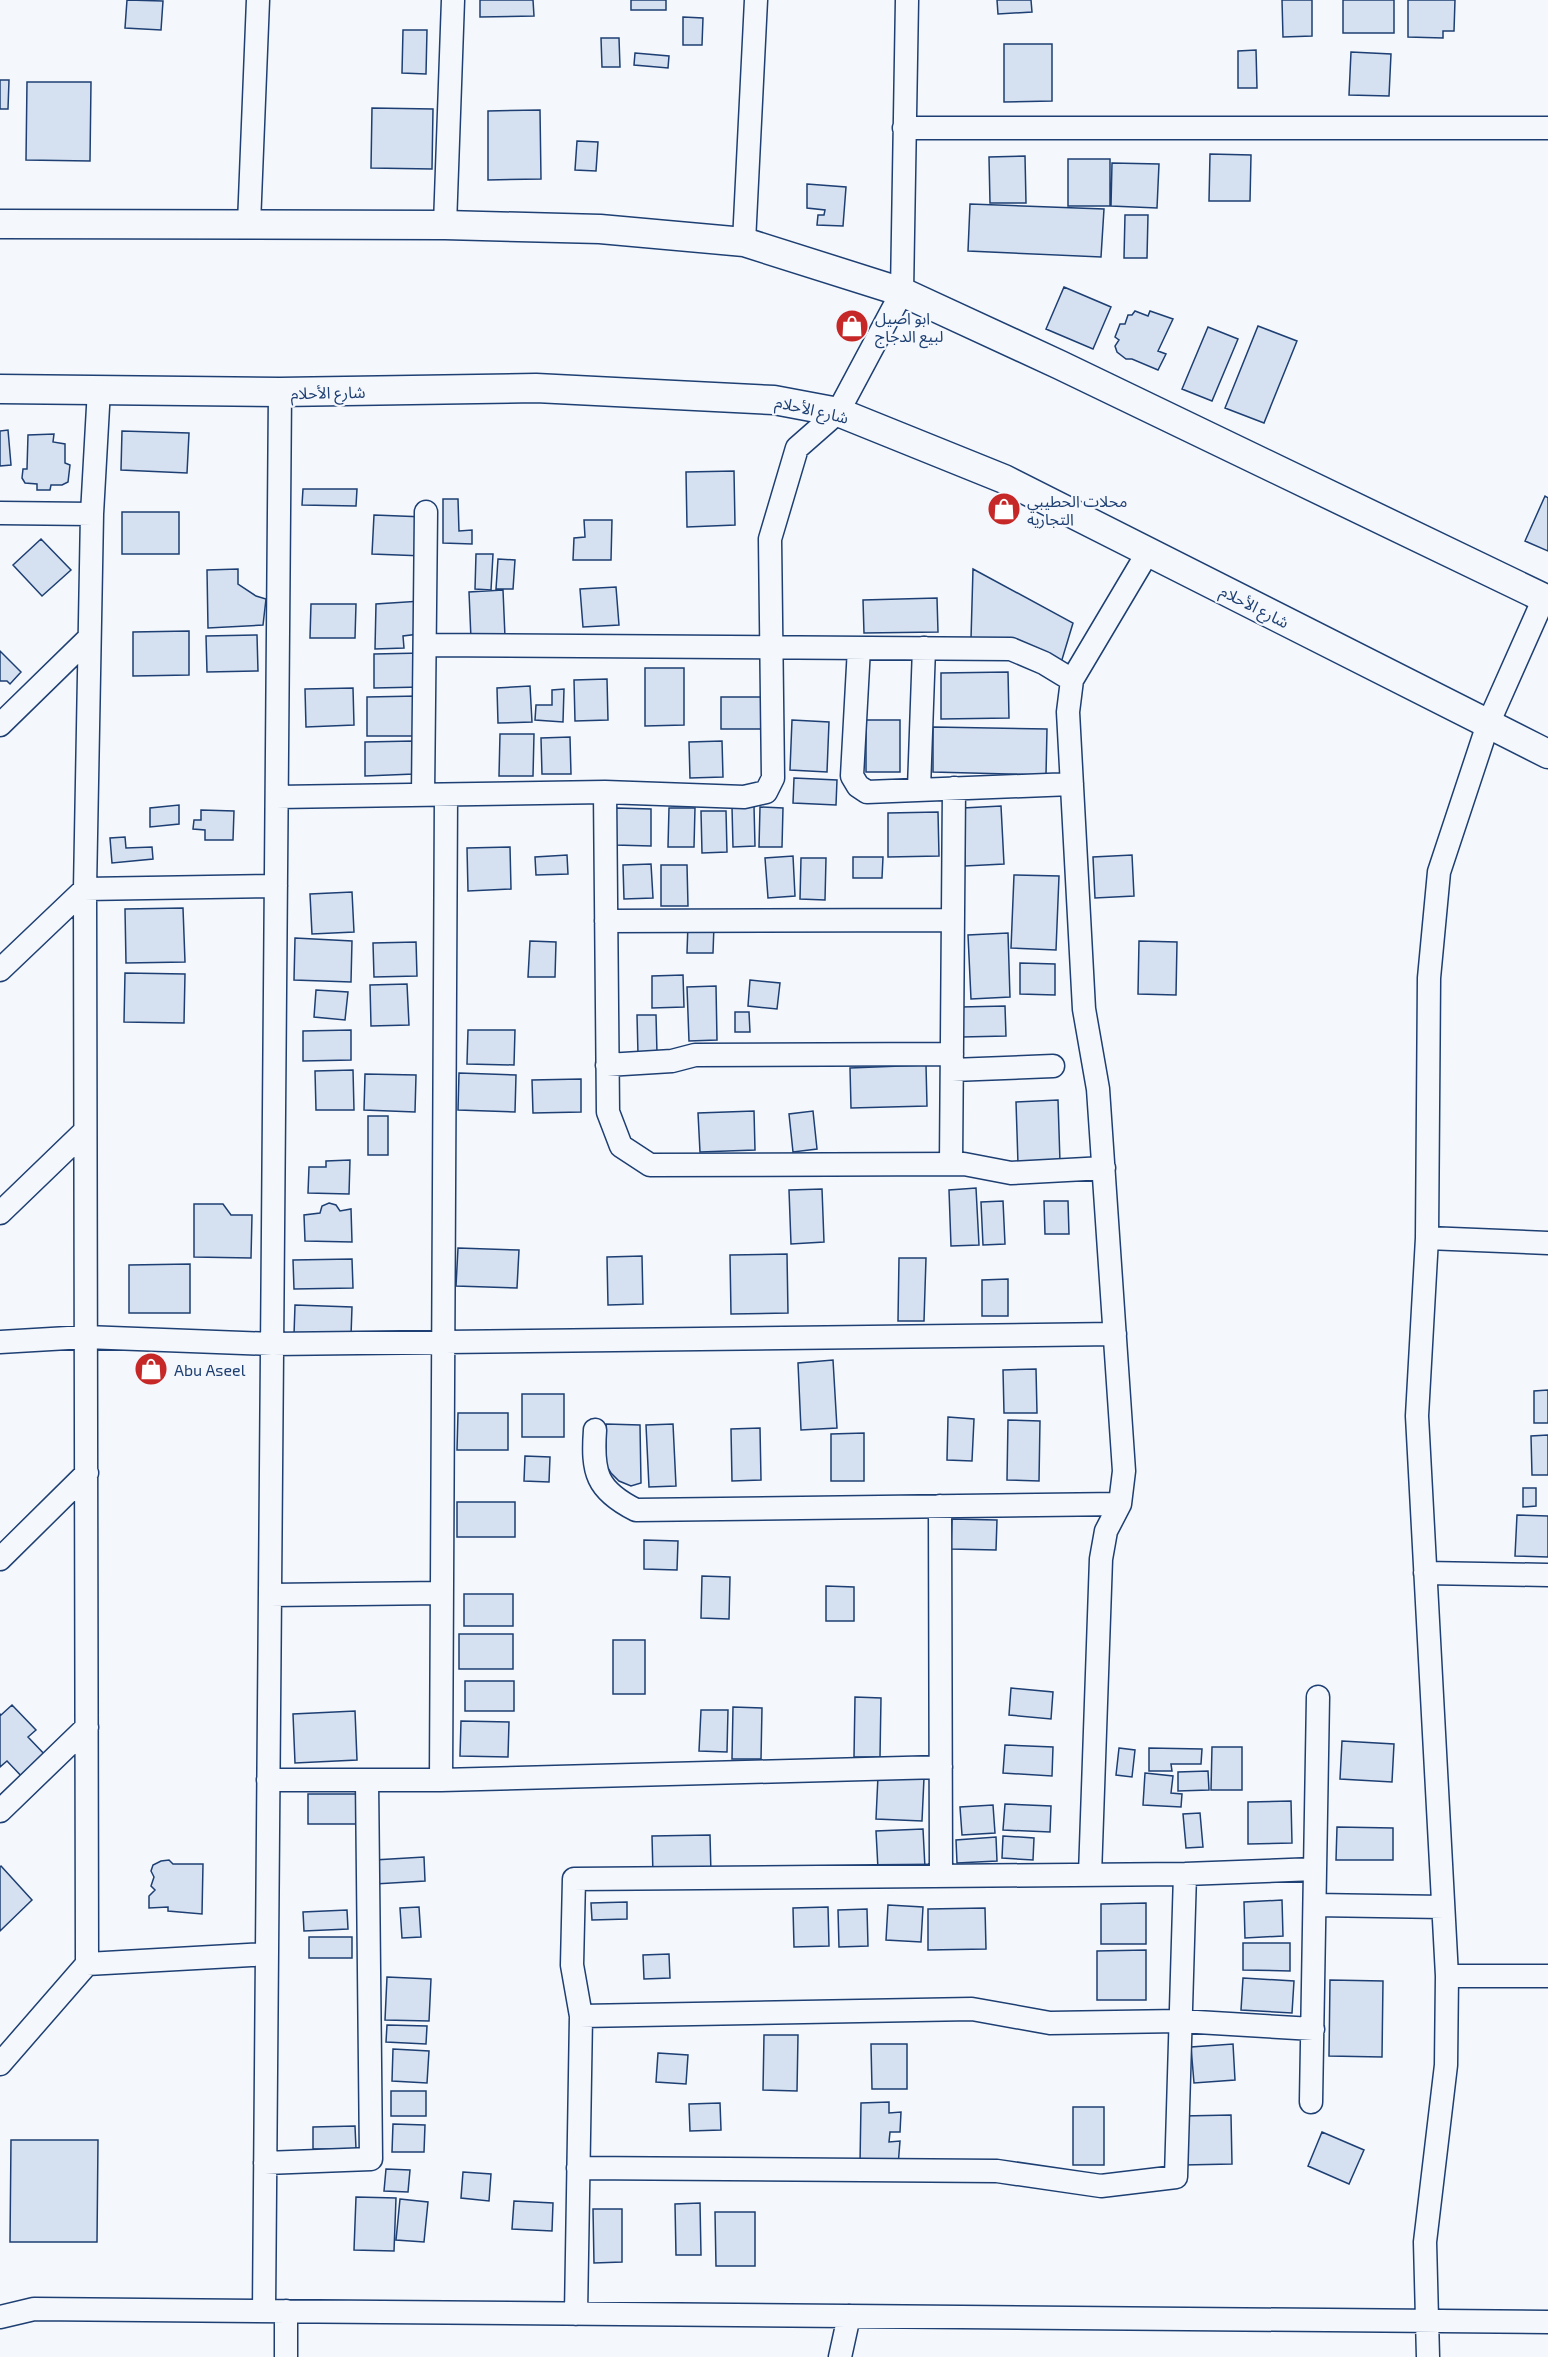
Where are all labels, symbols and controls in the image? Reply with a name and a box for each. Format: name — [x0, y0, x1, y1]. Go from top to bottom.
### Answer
shop icon: ابو اصيل لبيع الدجاج — [834, 308, 870, 344]
place label: ابو اصيل لبيع الدجاج — [875, 308, 943, 349]
street label: شارع الأحلام — [291, 382, 366, 406]
street label: شارع الأحلام — [773, 391, 850, 431]
shop icon: محلات الحطيبي التجاريه — [986, 491, 1022, 527]
place label: محلات الحطيبي التجاريه — [1027, 491, 1127, 529]
street label: شارع الأحلام — [1216, 581, 1293, 635]
shop icon: Abu Aseel — [133, 1351, 169, 1387]
place label: Abu Aseel — [174, 1360, 246, 1379]

